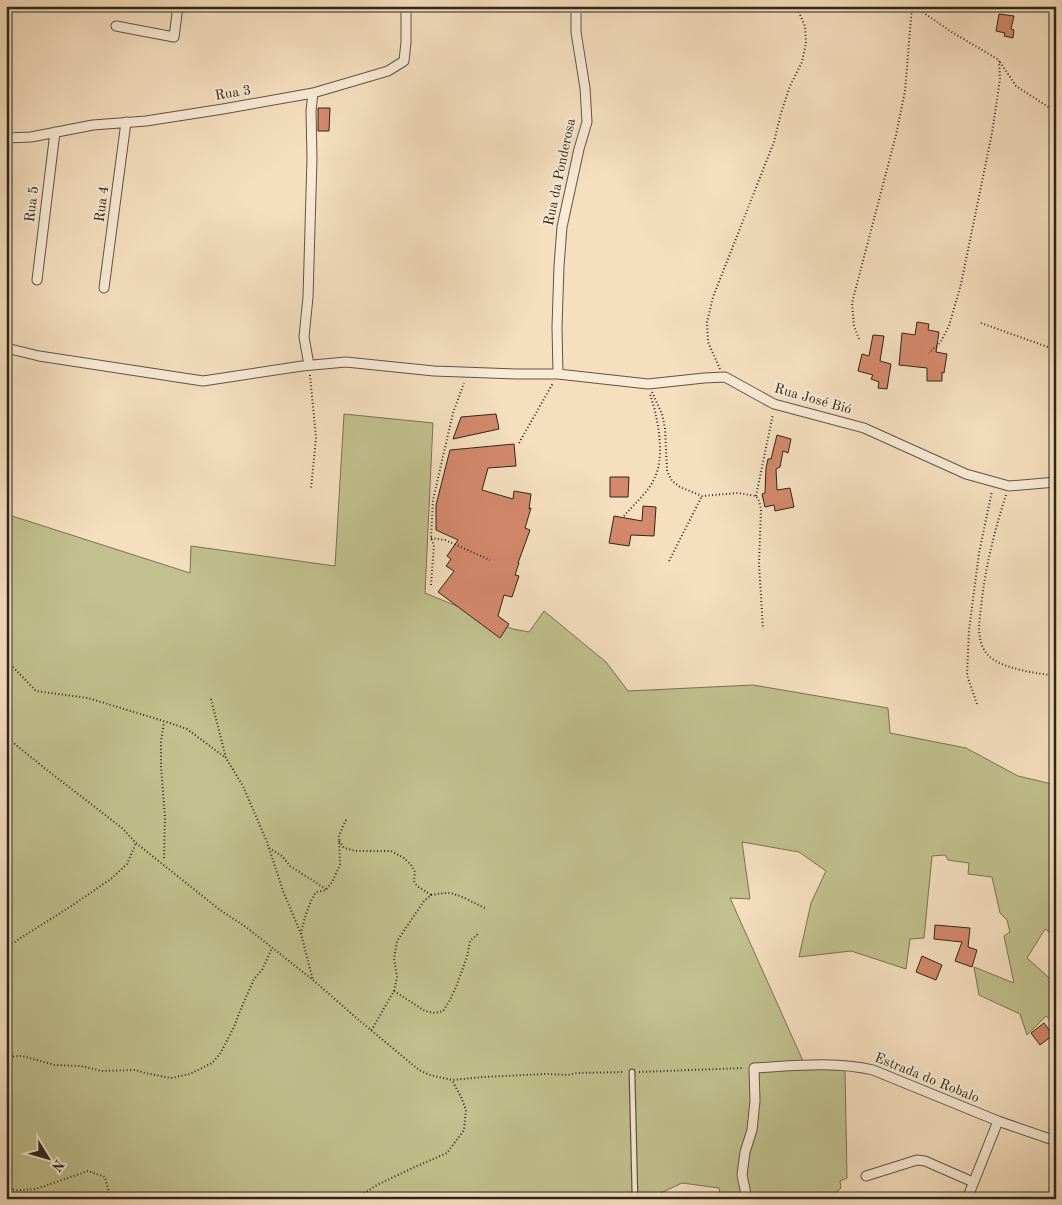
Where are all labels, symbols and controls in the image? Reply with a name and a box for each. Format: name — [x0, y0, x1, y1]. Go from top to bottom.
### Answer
street label: Rua 3 — [214, 83, 252, 103]
street label: Rua da Ponderosa — [542, 117, 578, 227]
street label: Rua 5 — [23, 185, 41, 223]
street label: Rua 4 — [93, 185, 111, 223]
street label: Rua José Bió — [773, 381, 853, 417]
street label: Estrada do Robalo — [873, 1051, 981, 1105]
north arrow — [22, 1132, 72, 1182]
text: N — [49, 1157, 66, 1174]

